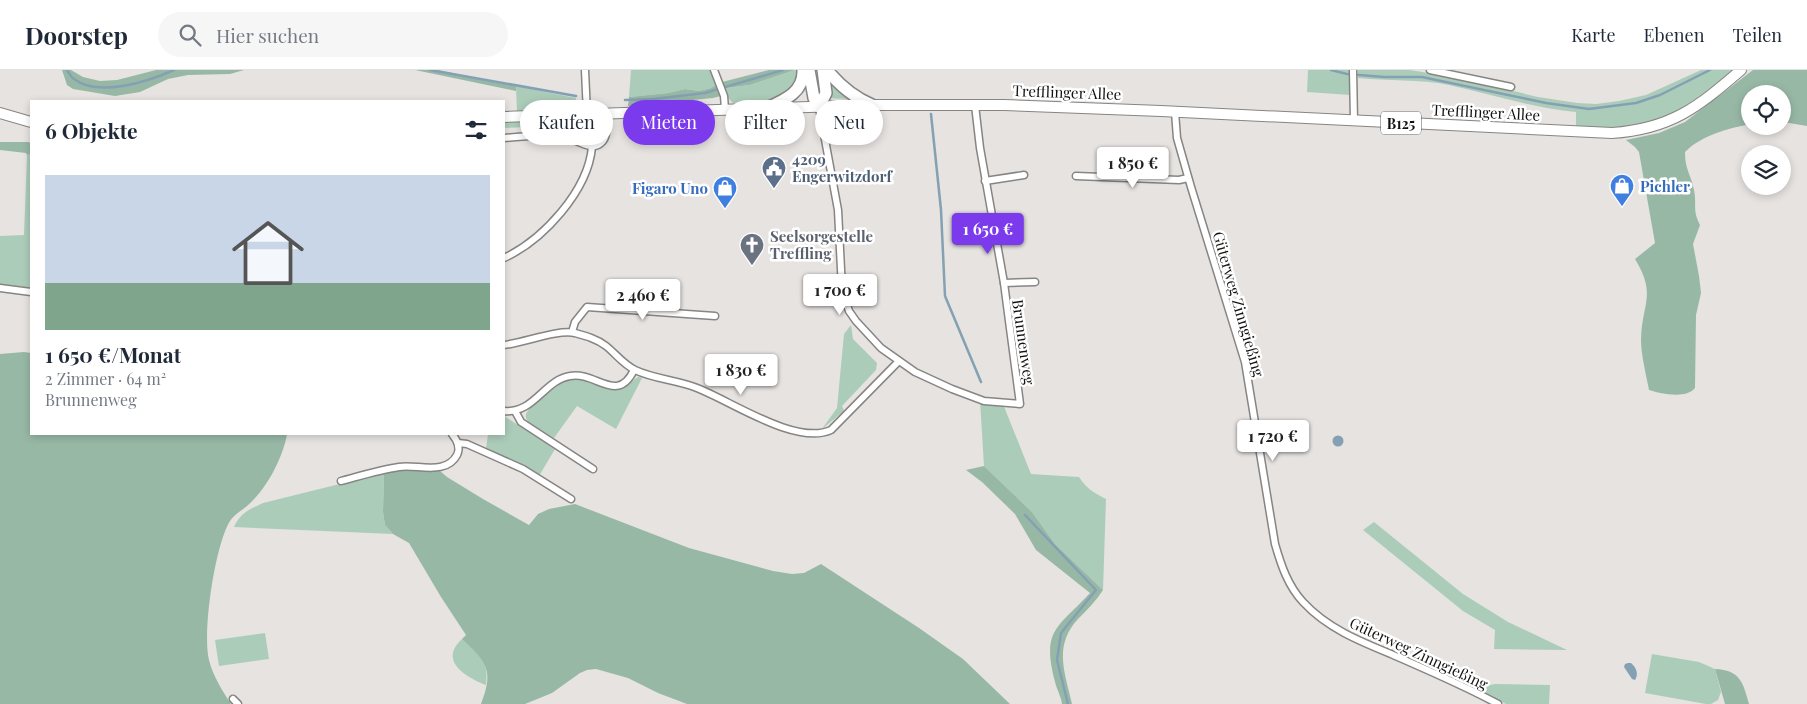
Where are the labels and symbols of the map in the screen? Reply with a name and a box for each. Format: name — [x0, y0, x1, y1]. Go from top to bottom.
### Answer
street label: Trefflinger Allee — [1012, 80, 1122, 104]
street label: Trefflinger Allee — [1431, 99, 1541, 125]
road number: B125 — [1381, 112, 1421, 134]
pin: 1 850 € — [1087, 146, 1179, 189]
place label: 4209 Engerwitzdorf — [792, 149, 893, 186]
public building icon: 4209 Engerwitzdorf — [761, 155, 787, 189]
shop icon: Pichler — [1609, 173, 1635, 207]
shop icon: Figaro Uno — [712, 175, 738, 209]
place label: Pichler — [1640, 176, 1690, 196]
place label: Figaro Uno — [632, 178, 708, 198]
pin: 1 650 € — [942, 212, 1034, 255]
place label: Seelsorgestelle Treffling — [770, 226, 874, 263]
street label: Güterweg Zinngießing — [1209, 229, 1269, 379]
church icon: Seelsorgestelle Treffling — [739, 232, 765, 266]
pin: 1 700 € — [794, 274, 886, 316]
pin: 2 460 € — [597, 278, 689, 321]
street label: Brunnenweg — [1008, 298, 1040, 386]
pin: 1 830 € — [695, 354, 787, 396]
pin: 1 720 € — [1227, 420, 1319, 462]
street label: Güterweg Zinngießing — [1347, 612, 1491, 694]

